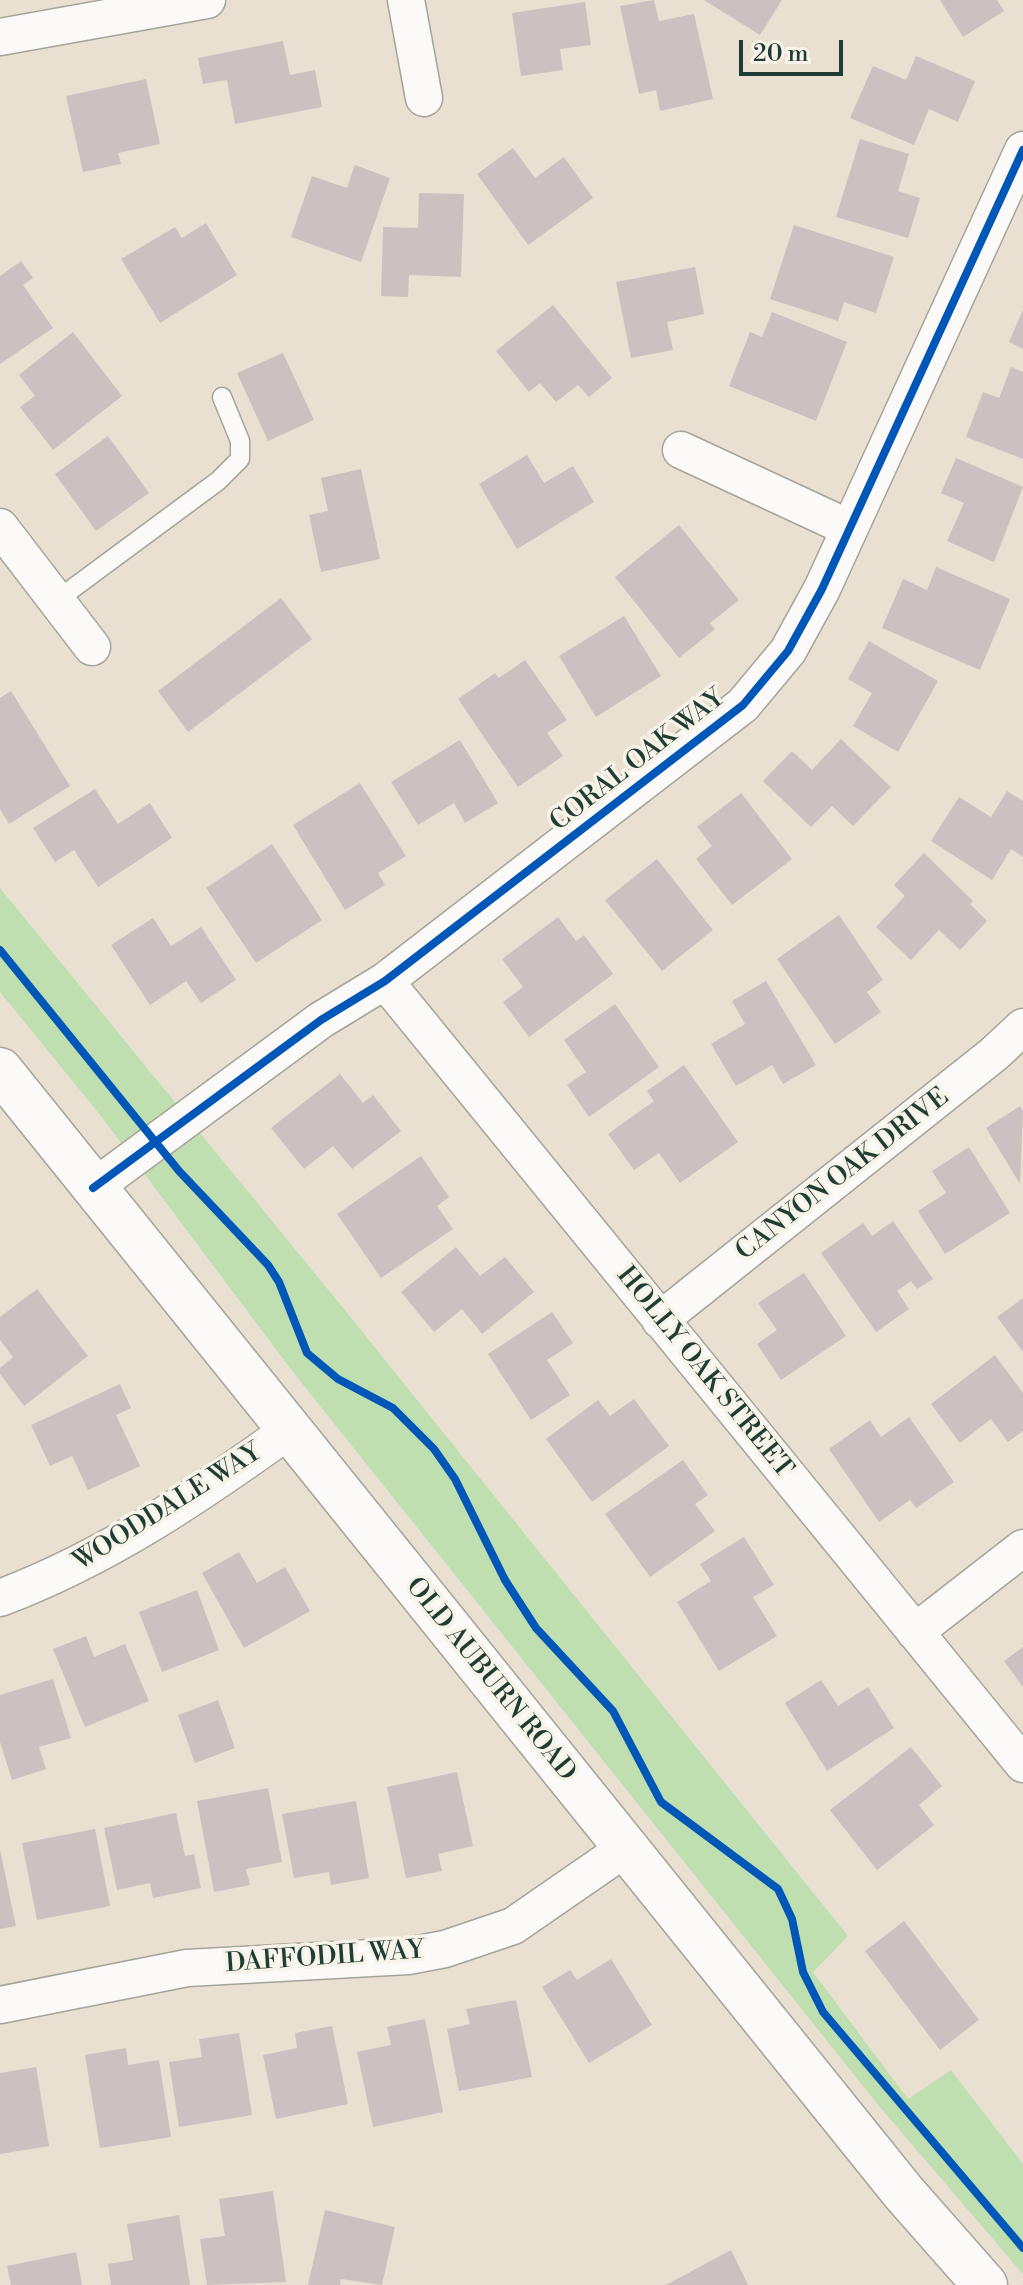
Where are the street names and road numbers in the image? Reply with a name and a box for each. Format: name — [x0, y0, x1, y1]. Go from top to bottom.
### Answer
street label: CORAL OAK WAY — [545, 683, 731, 839]
street label: CANYON OAK DRIVE — [730, 1082, 956, 1268]
street label: HOLLY OAK STREET — [609, 1261, 799, 1485]
street label: WOODDALE WAY — [68, 1438, 268, 1578]
street label: OLD AUBURN ROAD — [398, 1572, 582, 1788]
street label: DAFFODIL WAY — [225, 1935, 425, 1981]

